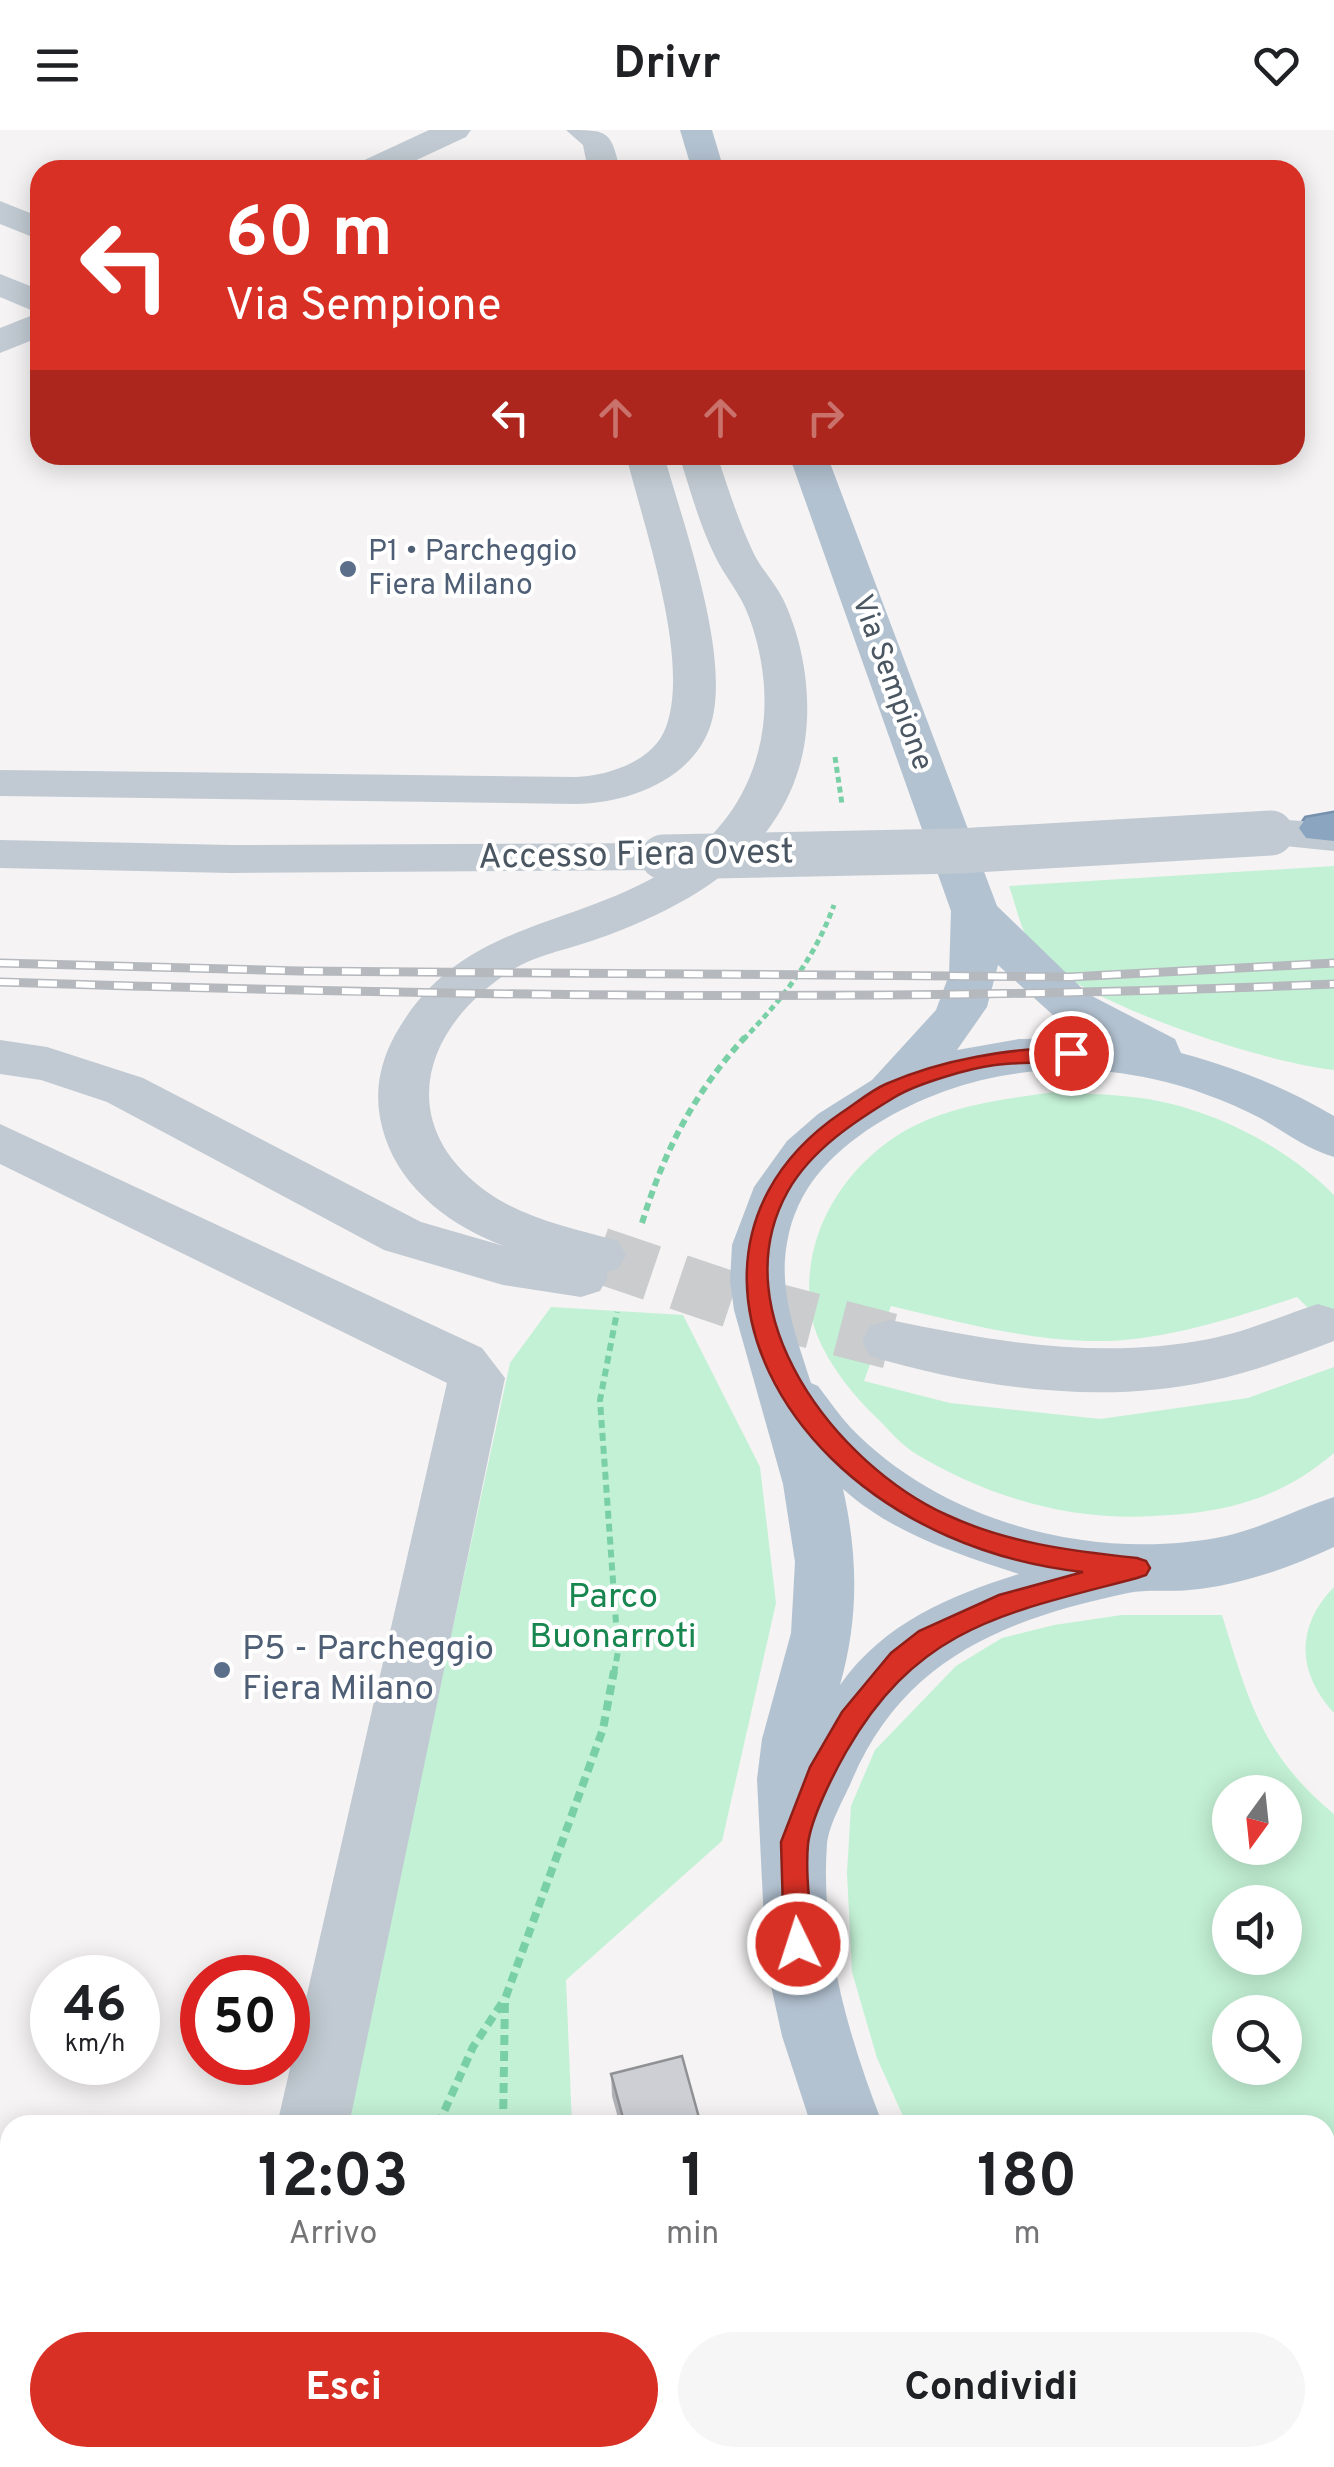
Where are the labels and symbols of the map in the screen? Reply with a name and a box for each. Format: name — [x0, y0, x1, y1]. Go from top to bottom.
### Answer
place label: P1 • Parcheggio Fiera Milano — [368, 534, 577, 605]
marker: P1 • Parcheggio Fiera Milano — [337, 558, 359, 580]
street label: Via Sempione — [842, 590, 940, 776]
street label: Accesso Fiera Ovest — [478, 831, 794, 881]
pin — [1029, 1011, 1114, 1096]
park label: Parco Buonarroti — [529, 1576, 697, 1660]
place label: P5 - Parcheggio Fiera Milano — [242, 1628, 494, 1712]
marker: P5 - Parcheggio Fiera Milano — [211, 1659, 233, 1681]
north arrow — [1212, 1775, 1302, 1865]
position arrow — [746, 1892, 850, 1996]
speed limit sign: 50 — [180, 1955, 310, 2085]

